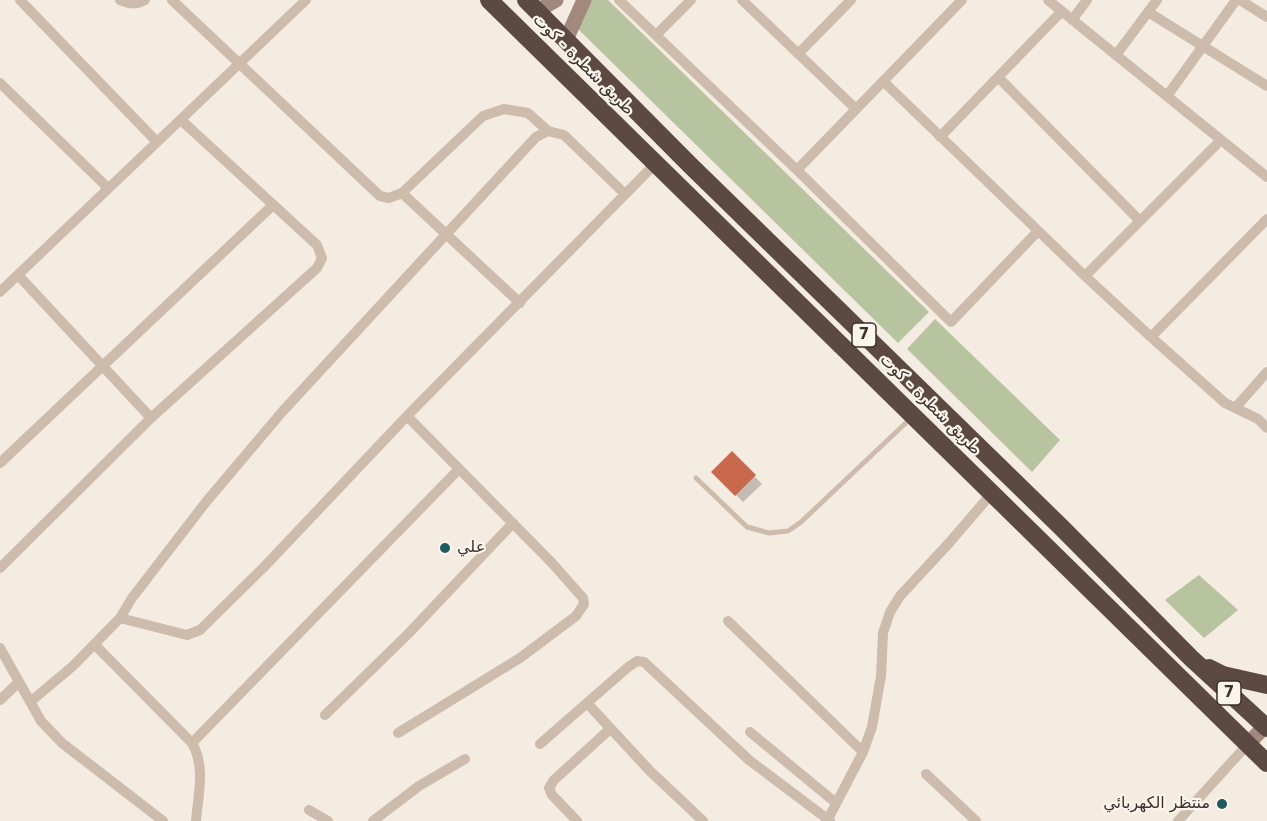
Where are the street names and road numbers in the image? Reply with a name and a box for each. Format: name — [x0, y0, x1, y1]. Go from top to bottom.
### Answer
street label: طريق شطرة - كوت — [528, 10, 638, 120]
road number: 7 — [852, 323, 876, 347]
street label: طريق شطرة - كوت — [875, 350, 985, 460]
road number: 7 — [1217, 681, 1241, 705]

